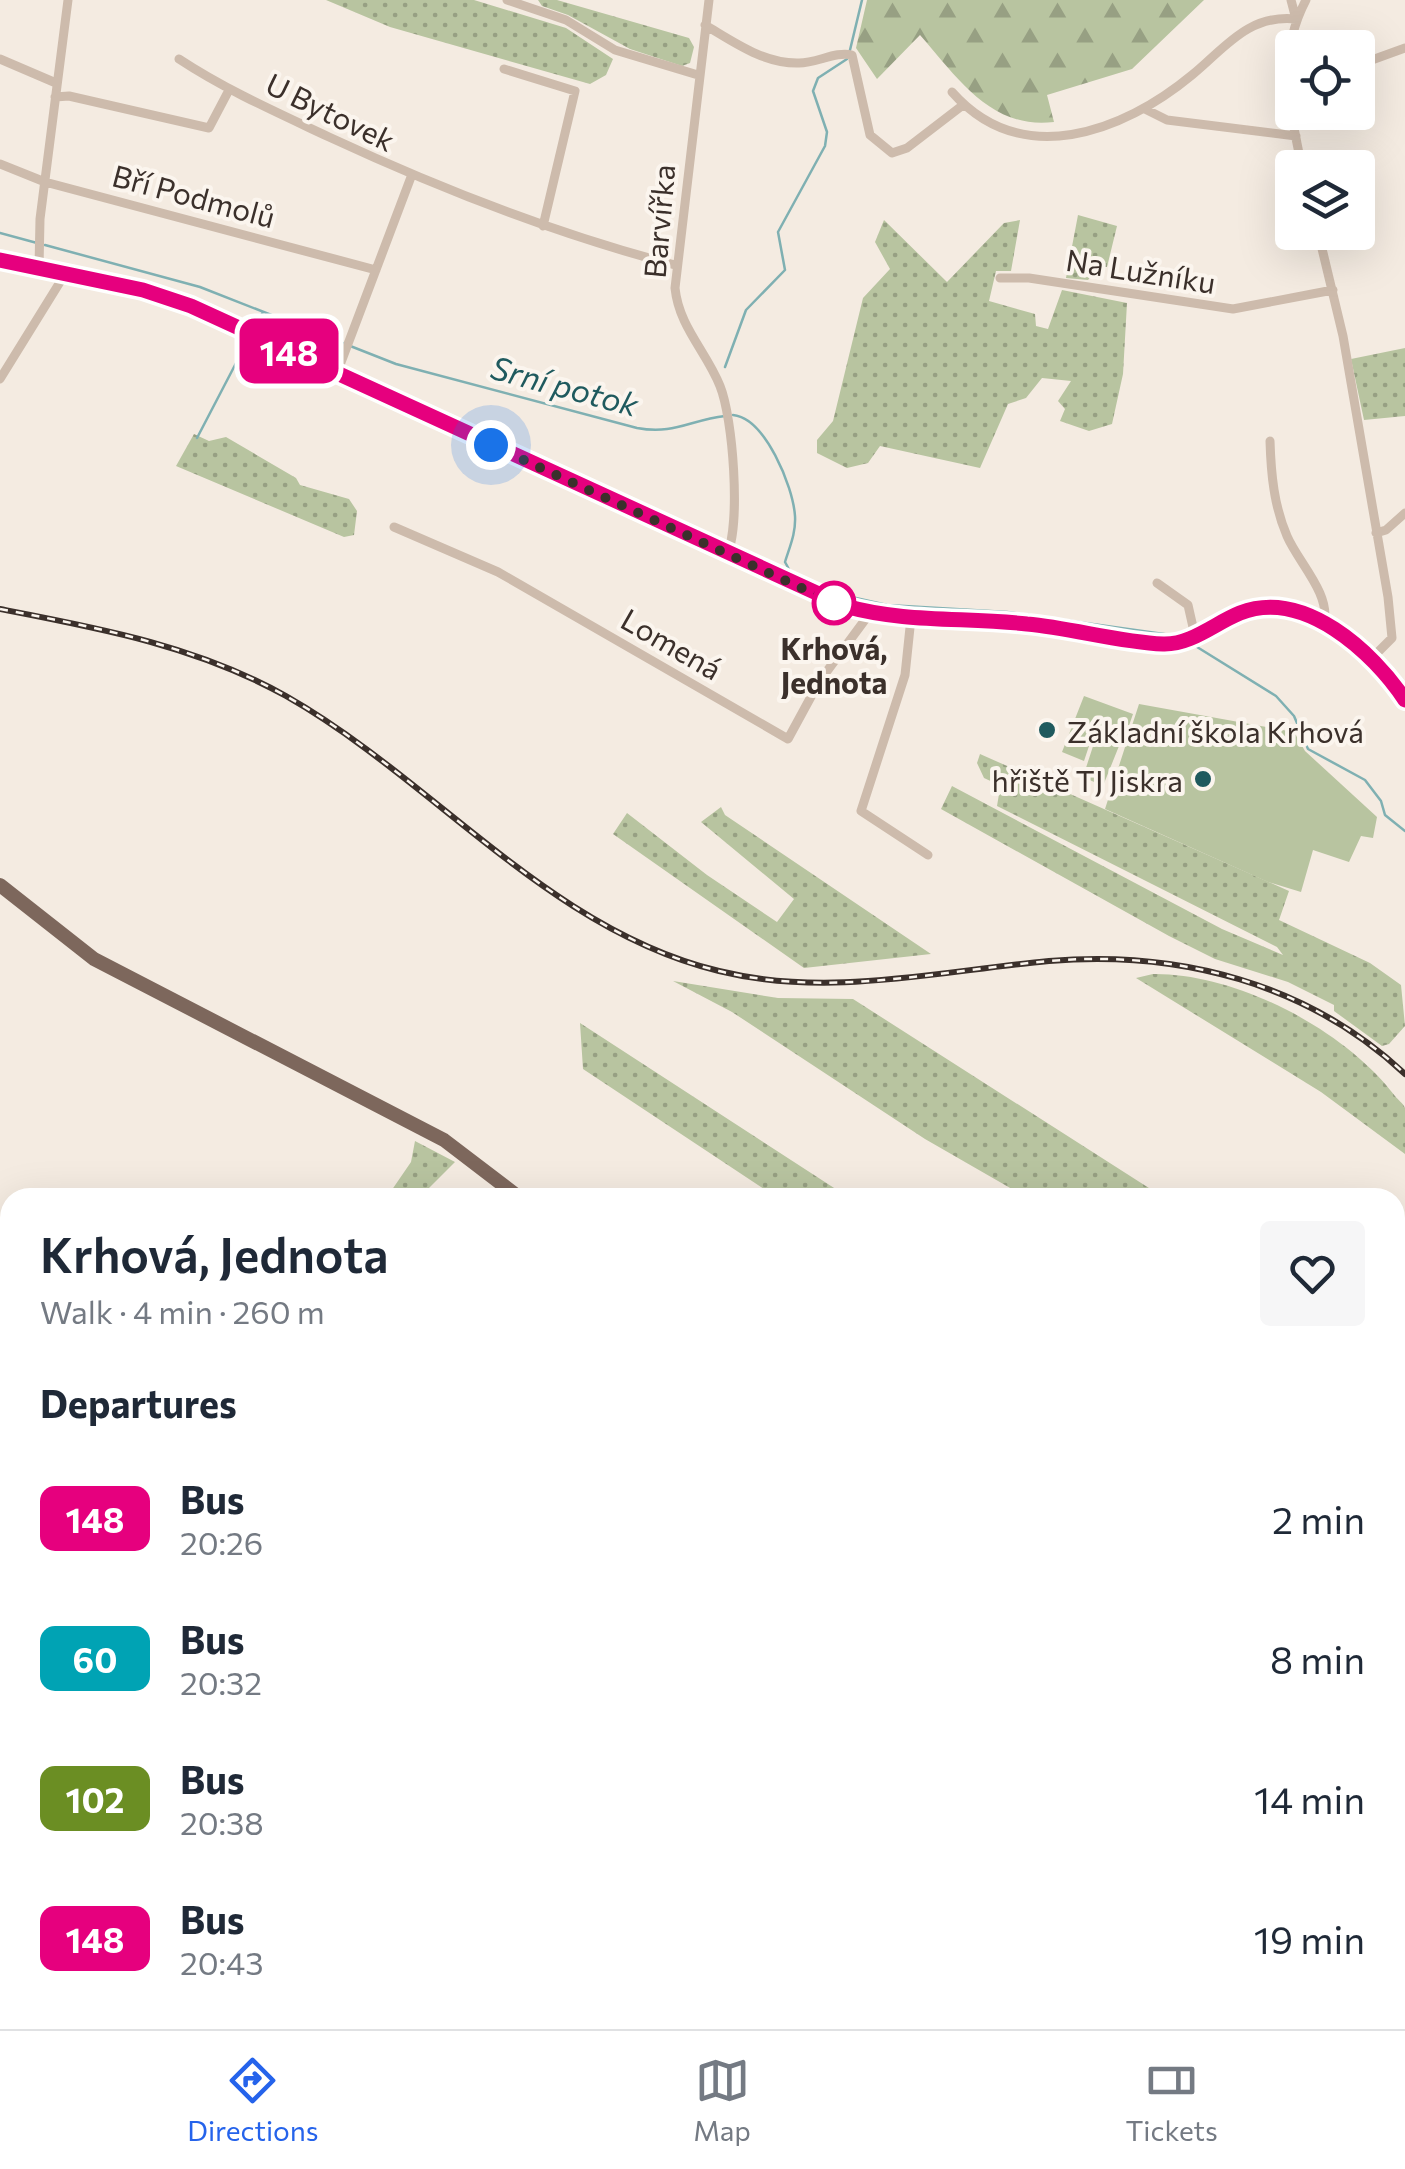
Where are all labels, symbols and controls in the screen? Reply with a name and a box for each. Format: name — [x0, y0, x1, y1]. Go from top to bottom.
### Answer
map controls — [1275, 30, 1375, 250]
button: locate — [1275, 30, 1375, 130]
street label: U Bytovek — [261, 64, 401, 158]
button: layers — [1275, 150, 1375, 250]
street label: Bří Podmolů — [109, 156, 279, 234]
street label: Barvířka — [635, 163, 681, 279]
street label: Na Lužníku — [1064, 240, 1218, 300]
line badge: 148 — [232, 318, 346, 384]
text: 148 — [260, 330, 318, 373]
water label: Srní potok — [487, 346, 644, 424]
your location — [466, 420, 516, 470]
marker: Krhová, Jednota — [813, 582, 855, 624]
street label: Lomená — [615, 600, 729, 686]
place label: Krhová, Jednota — [780, 629, 888, 700]
place label: Základní škola Krhová — [1067, 712, 1364, 749]
marker: Základní škola Krhová — [1036, 719, 1058, 741]
place label: hřiště TJ Jiskra — [991, 761, 1183, 798]
marker: hřiště TJ Jiskra — [1192, 768, 1214, 790]
button: heart — [1260, 1221, 1365, 1326]
text: Krhová, Jednota — [40, 1224, 389, 1283]
text: Walk · 4 min · 260 m — [40, 1291, 325, 1331]
text: Departures — [40, 1379, 237, 1426]
text: Bus — [180, 1475, 245, 1522]
text: 2 min — [1272, 1495, 1365, 1542]
text: 148 — [66, 1497, 124, 1540]
text: 20:26 — [180, 1522, 263, 1562]
text: Bus — [180, 1615, 245, 1662]
text: 8 min — [1270, 1635, 1365, 1682]
text: 60 — [73, 1637, 117, 1680]
text: 20:32 — [180, 1662, 262, 1702]
text: Bus — [180, 1755, 245, 1802]
text: 14 min — [1254, 1775, 1365, 1822]
text: 102 — [66, 1777, 124, 1820]
text: 20:38 — [180, 1802, 264, 1842]
text: Bus — [180, 1895, 245, 1942]
text: 19 min — [1254, 1915, 1365, 1962]
text: 148 — [66, 1917, 124, 1960]
text: 20:43 — [180, 1942, 264, 1982]
tab: Directions — [187, 2053, 319, 2147]
tab: Map — [693, 2053, 751, 2147]
tab: Tickets — [1125, 2053, 1218, 2147]

